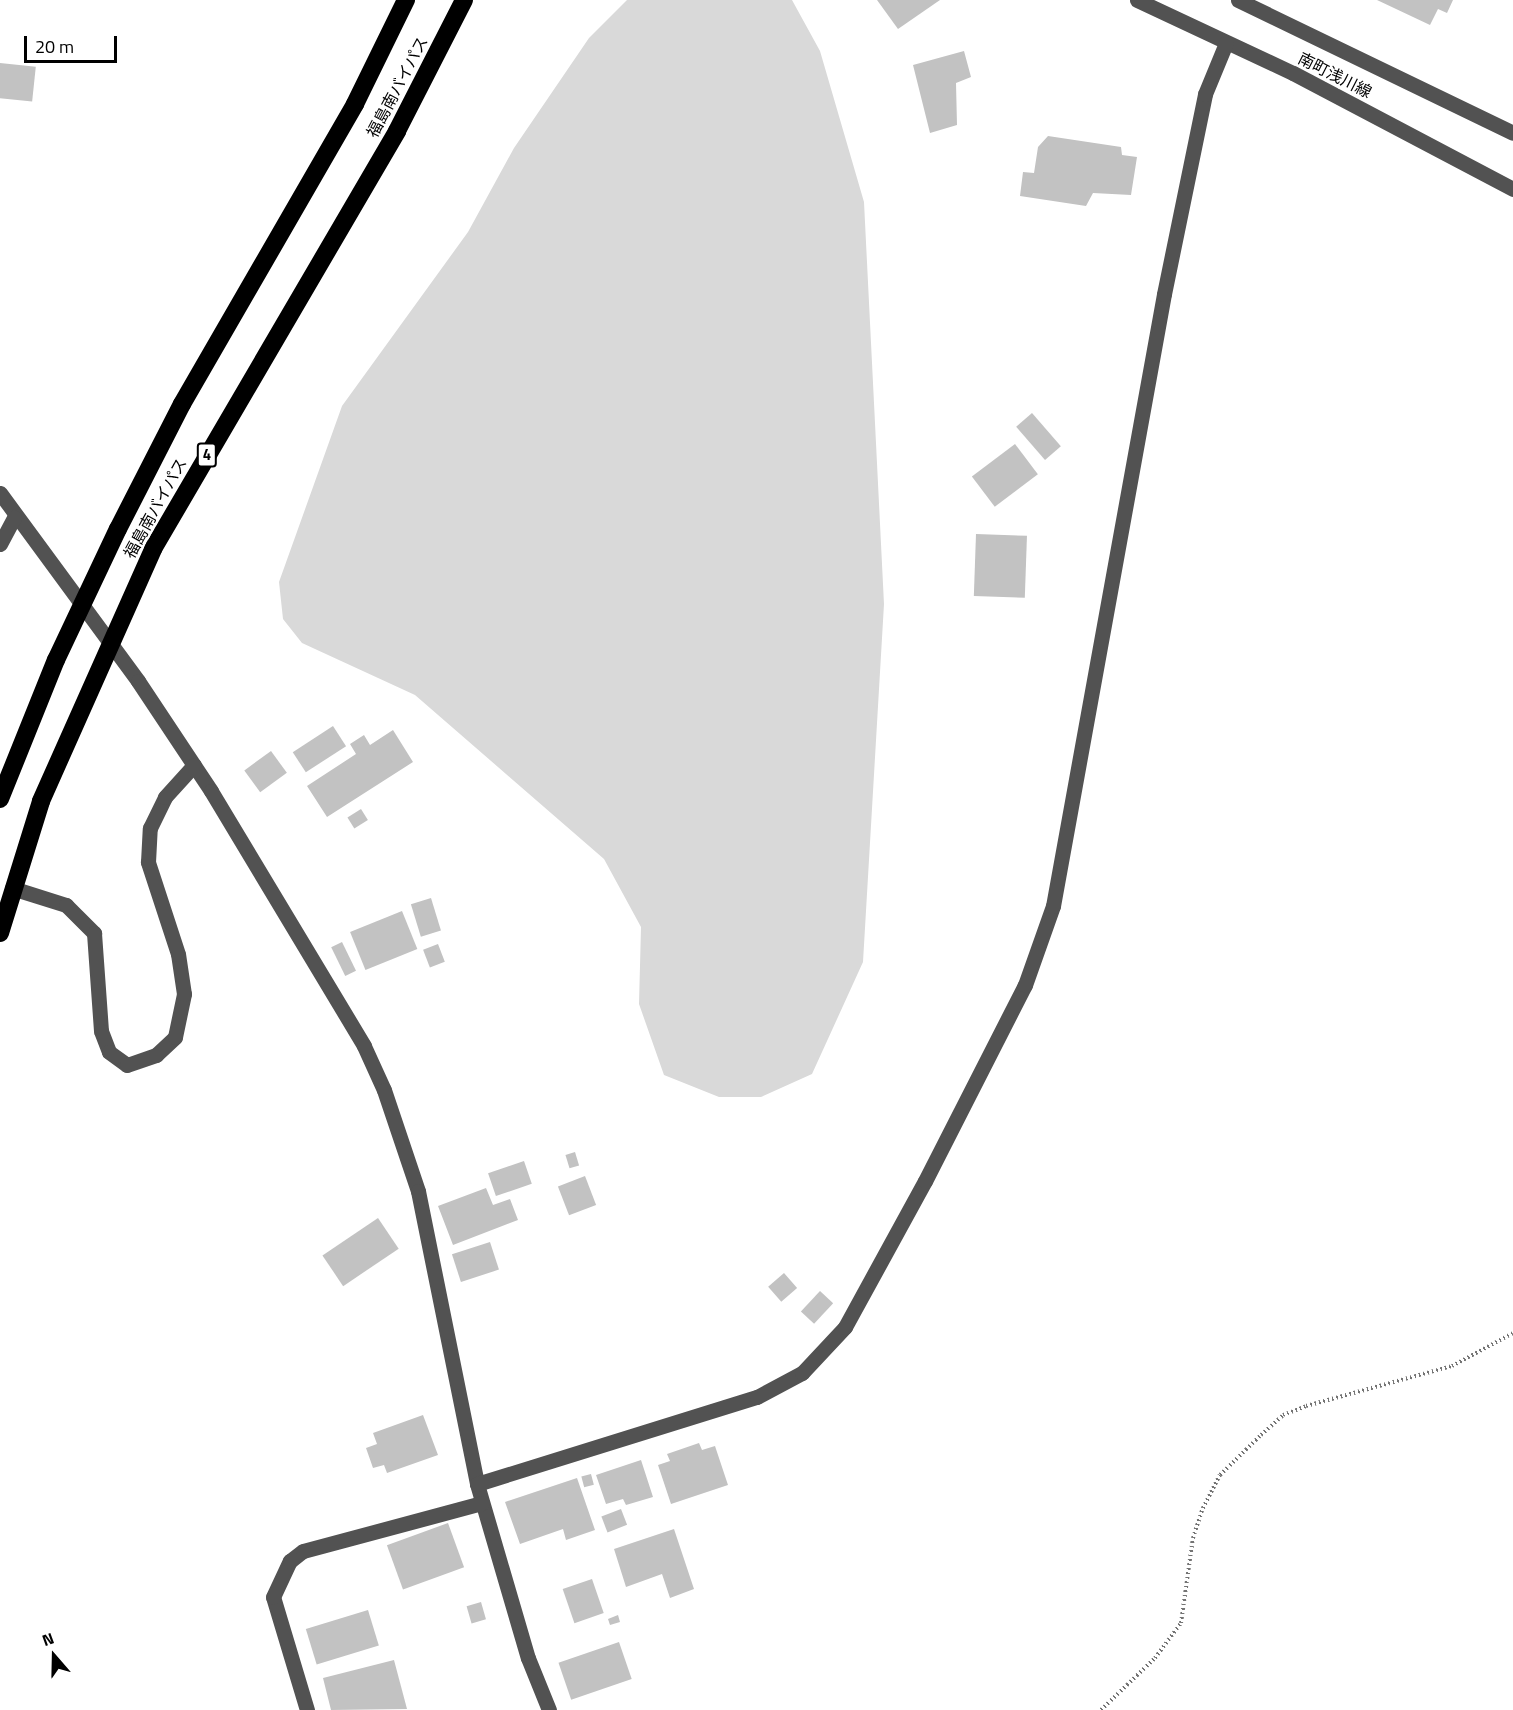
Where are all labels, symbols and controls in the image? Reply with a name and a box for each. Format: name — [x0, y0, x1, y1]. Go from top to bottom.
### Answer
scale bar — [27, 24, 120, 62]
text: 20 m — [35, 33, 74, 60]
street label: 福島南バイパス — [362, 33, 432, 141]
street label: 南町浅川線 — [1295, 48, 1375, 102]
road number: 4 — [196, 443, 218, 467]
street label: 福島南バイパス — [119, 454, 191, 562]
north arrow — [24, 1626, 84, 1686]
text: N — [39, 1626, 57, 1652]

